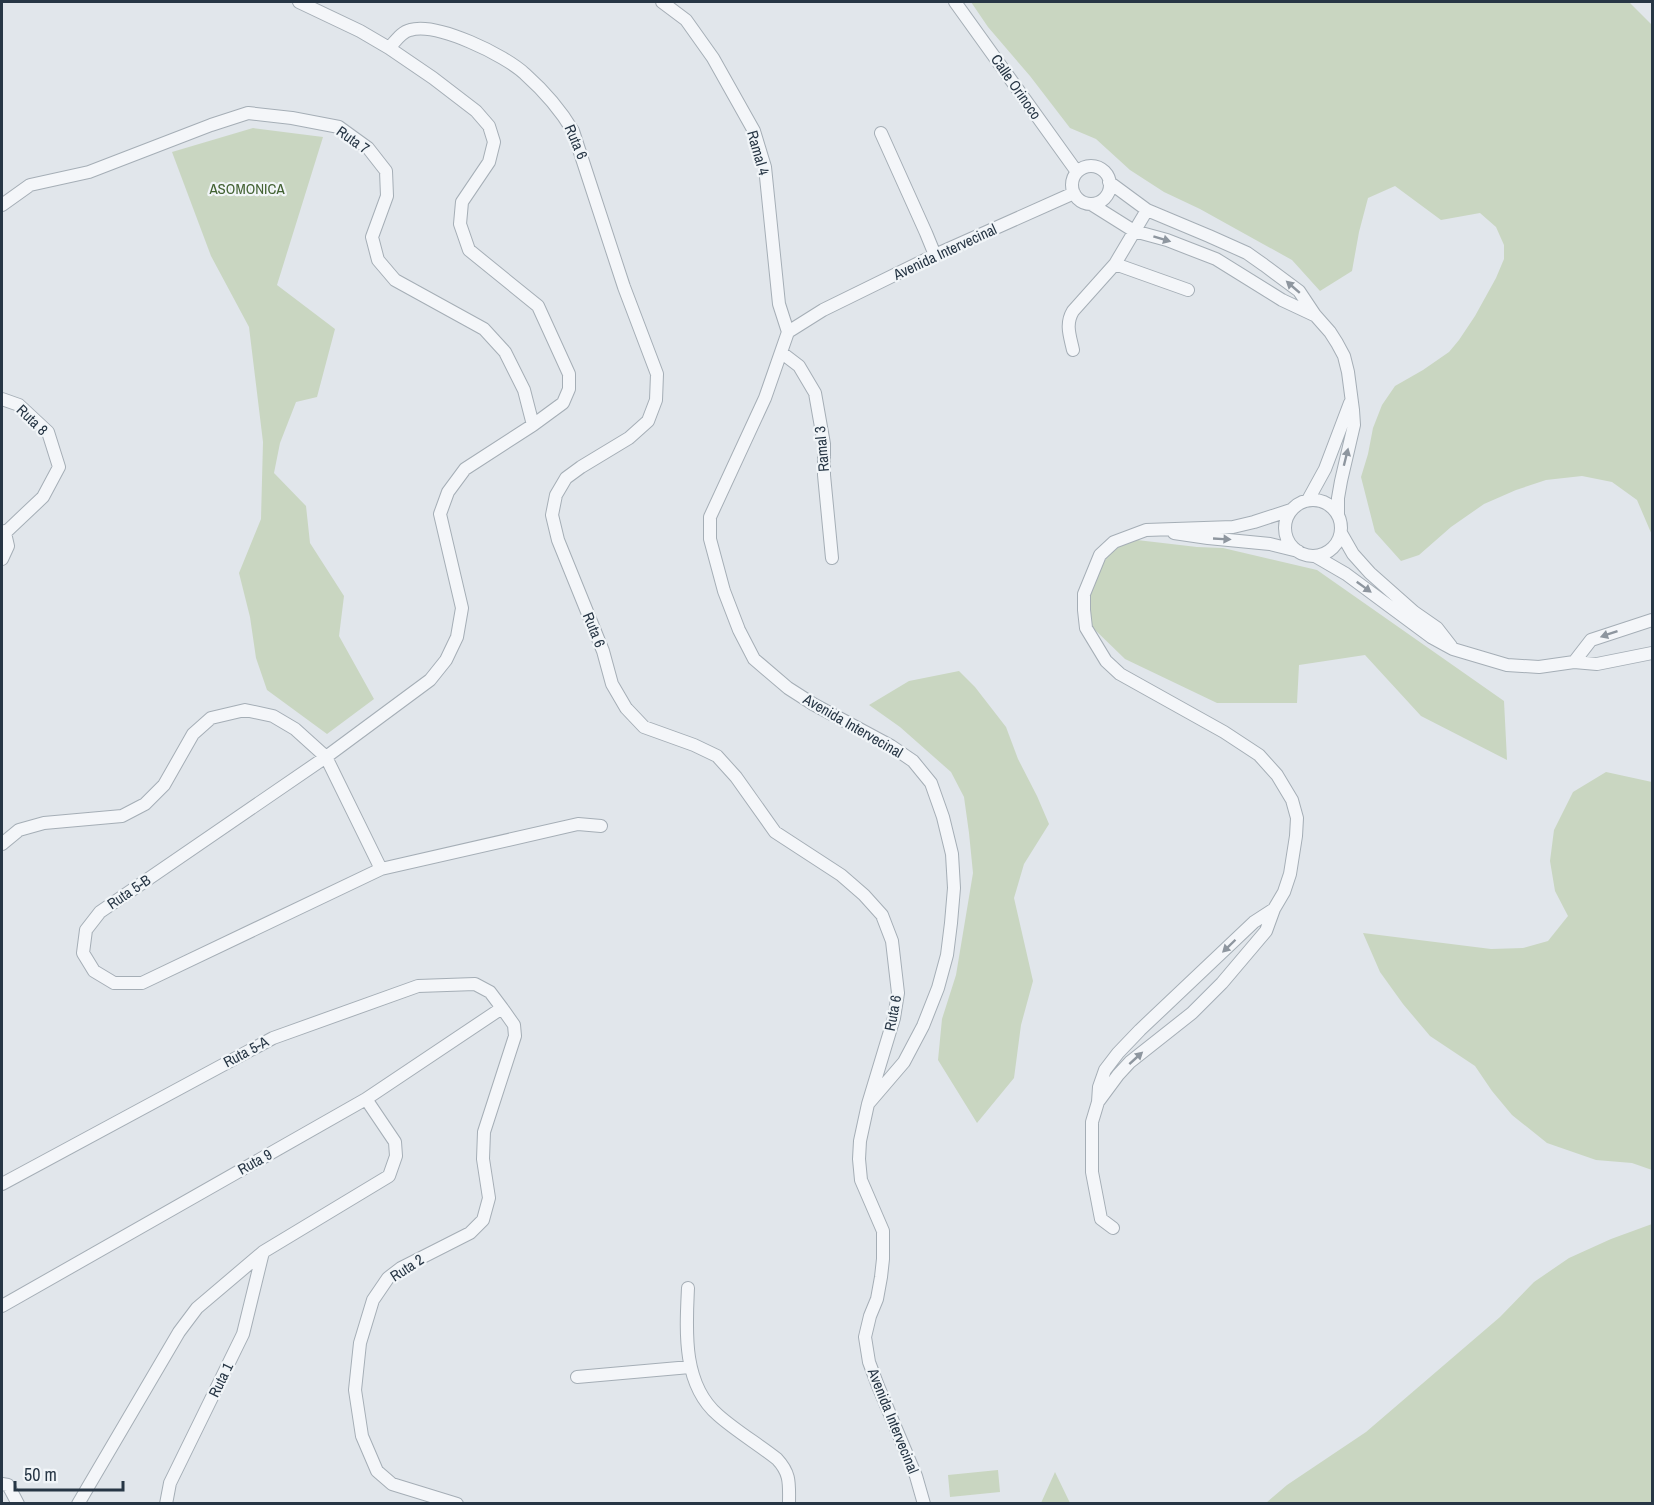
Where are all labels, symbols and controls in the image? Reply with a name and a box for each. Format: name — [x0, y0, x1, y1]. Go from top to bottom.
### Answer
street label: Calle Orinoco — [986, 50, 1047, 124]
street label: Ruta 7 — [332, 121, 374, 159]
street label: Ruta 6 — [560, 121, 593, 163]
street label: Ramal 4 — [742, 128, 775, 178]
park label: ASOMONICA — [208, 178, 285, 199]
street label: Avenida Intervecinal — [889, 218, 1000, 285]
one-way arrow — [1153, 235, 1171, 244]
one-way arrow — [1285, 280, 1301, 293]
street label: Ruta 8 — [12, 399, 53, 440]
street label: Ramal 3 — [809, 425, 834, 473]
one-way arrow — [1341, 447, 1351, 466]
one-way arrow — [1212, 535, 1231, 544]
one-way arrow — [1356, 581, 1372, 593]
street label: Ruta 6 — [578, 609, 611, 651]
one-way arrow — [1600, 630, 1618, 640]
street label: Avenida Intervecinal — [799, 688, 907, 763]
street label: Ruta 5-B — [103, 869, 155, 914]
one-way arrow — [1221, 939, 1236, 953]
street label: Ruta 6 — [879, 993, 906, 1033]
street label: Ruta 5-A — [219, 1031, 273, 1072]
one-way arrow — [1128, 1051, 1143, 1065]
street label: Ruta 9 — [234, 1144, 276, 1180]
street label: Ruta 2 — [386, 1249, 428, 1286]
street label: Ruta 1 — [203, 1359, 238, 1401]
street label: Avenida Intervecinal — [862, 1364, 924, 1477]
scale bar — [15, 1454, 123, 1492]
text: 50 m — [24, 1462, 57, 1487]

